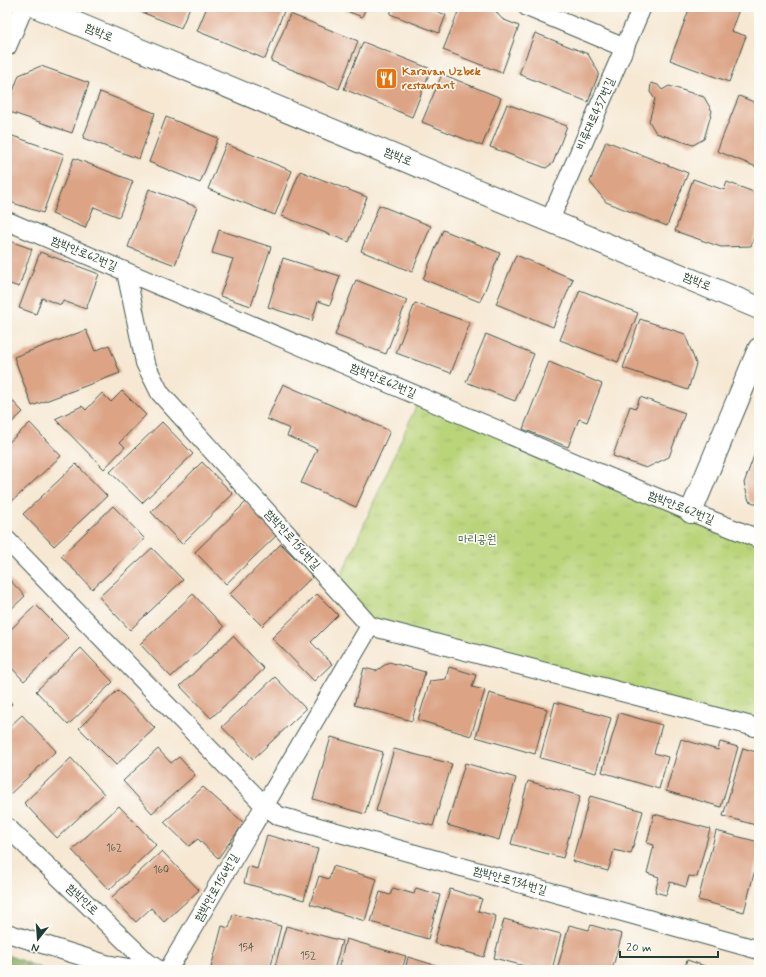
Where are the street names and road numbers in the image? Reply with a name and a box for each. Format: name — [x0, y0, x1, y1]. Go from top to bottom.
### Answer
street label: 함박로 — [83, 20, 115, 46]
street label: 비류대로437번길 — [573, 75, 619, 153]
street label: 함박로 — [382, 144, 414, 170]
street label: 함박안로62번길 — [49, 233, 120, 275]
street label: 함박로 — [681, 269, 713, 295]
street label: 함박안로62번길 — [348, 360, 419, 402]
street label: 함박안로62번길 — [646, 487, 717, 529]
street label: 함박안로156번길 — [261, 506, 324, 574]
street label: 함박안로156번길 — [191, 851, 243, 925]
street label: 함박안로134번길 — [471, 863, 549, 899]
street label: 함박안로 — [63, 881, 101, 919]

